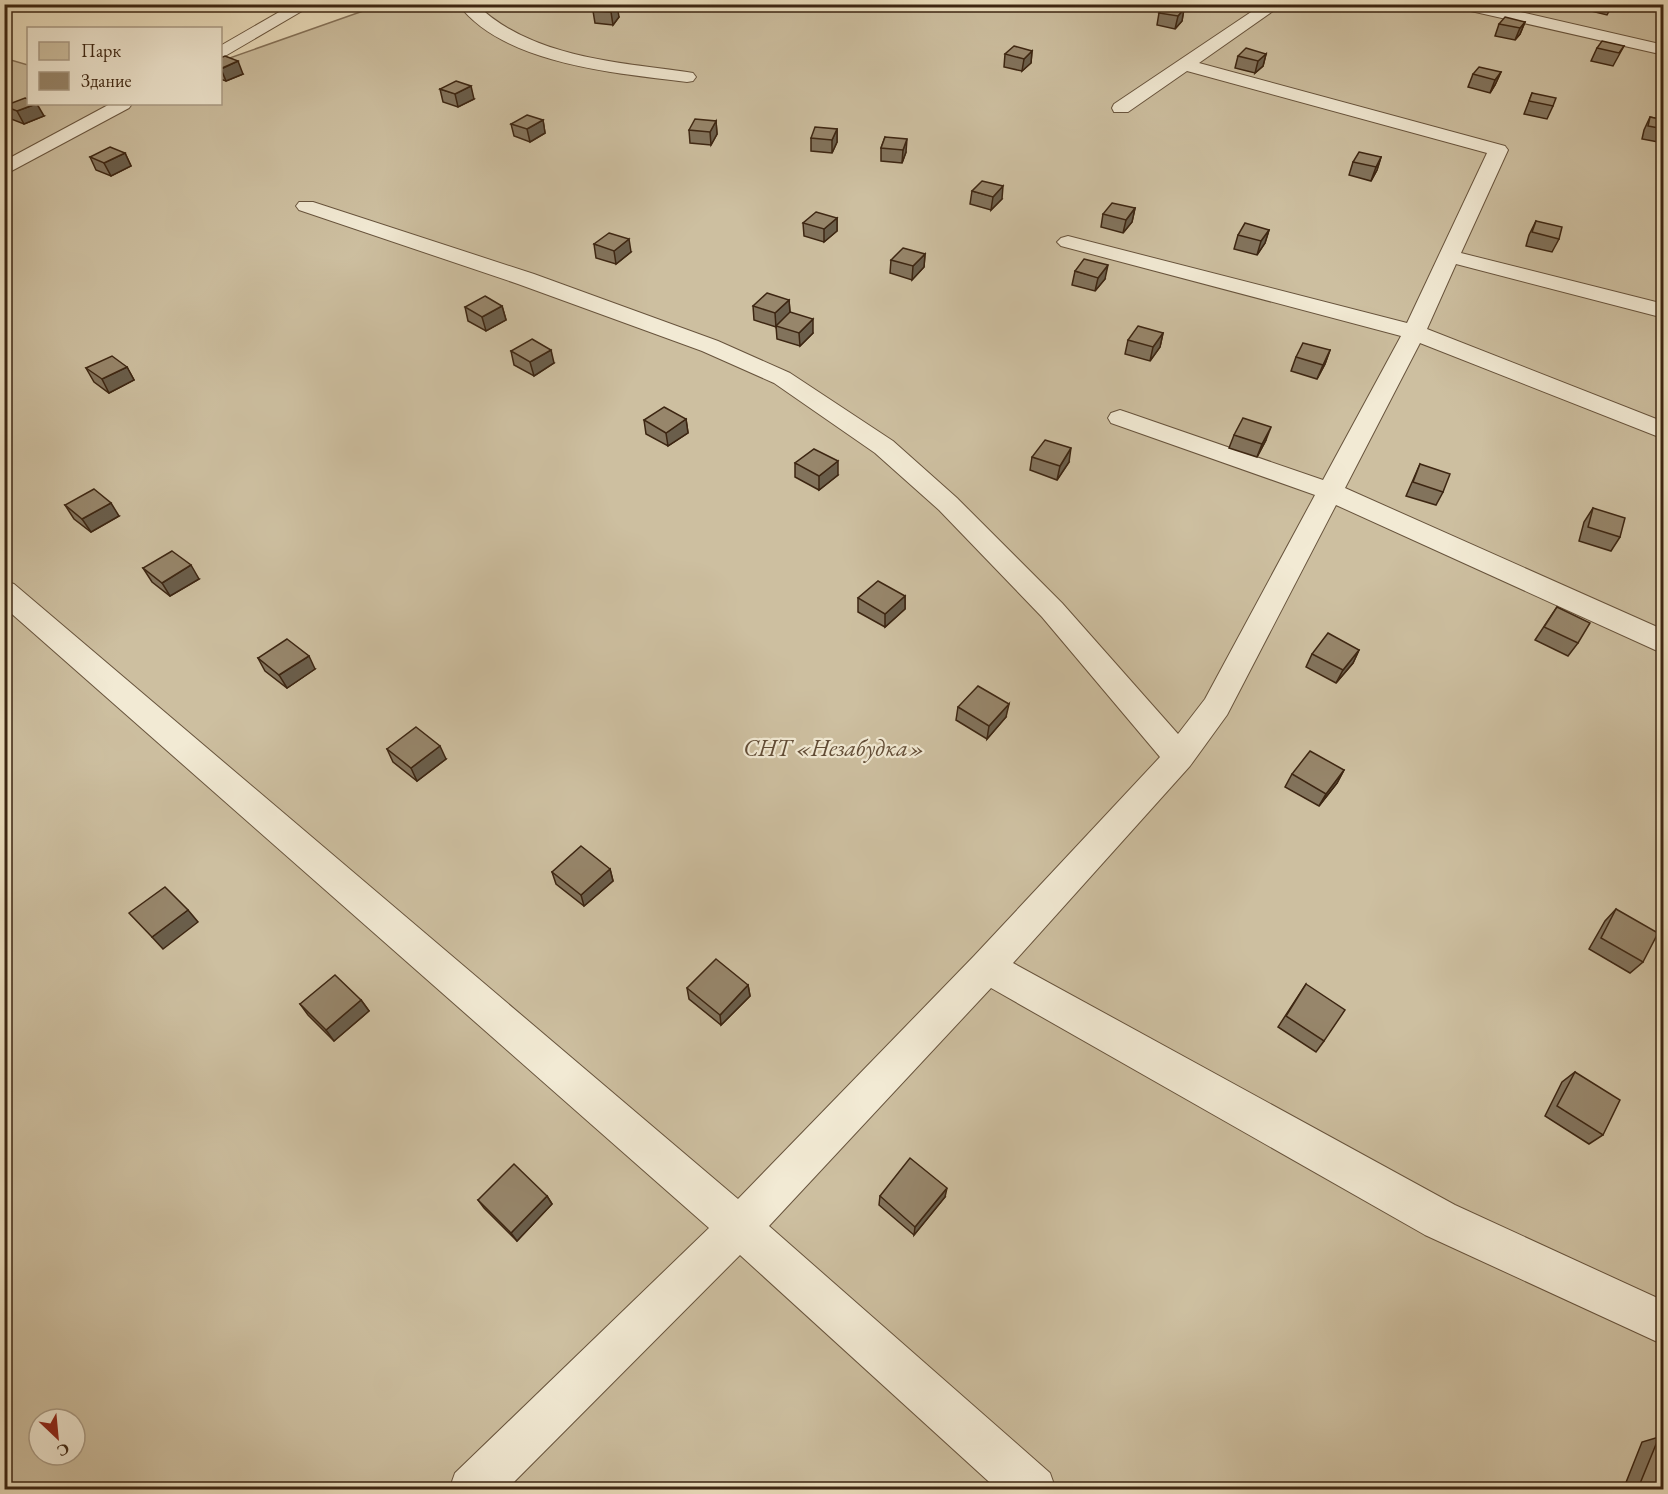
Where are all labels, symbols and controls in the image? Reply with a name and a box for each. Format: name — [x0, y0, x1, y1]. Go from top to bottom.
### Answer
legend — [27, 27, 222, 105]
text: Парк — [81, 39, 121, 62]
text: Здание — [81, 69, 131, 92]
park label: СНТ «Незабудка» — [743, 732, 925, 763]
north arrow — [27, 1407, 87, 1467]
text: С — [54, 1438, 73, 1462]

